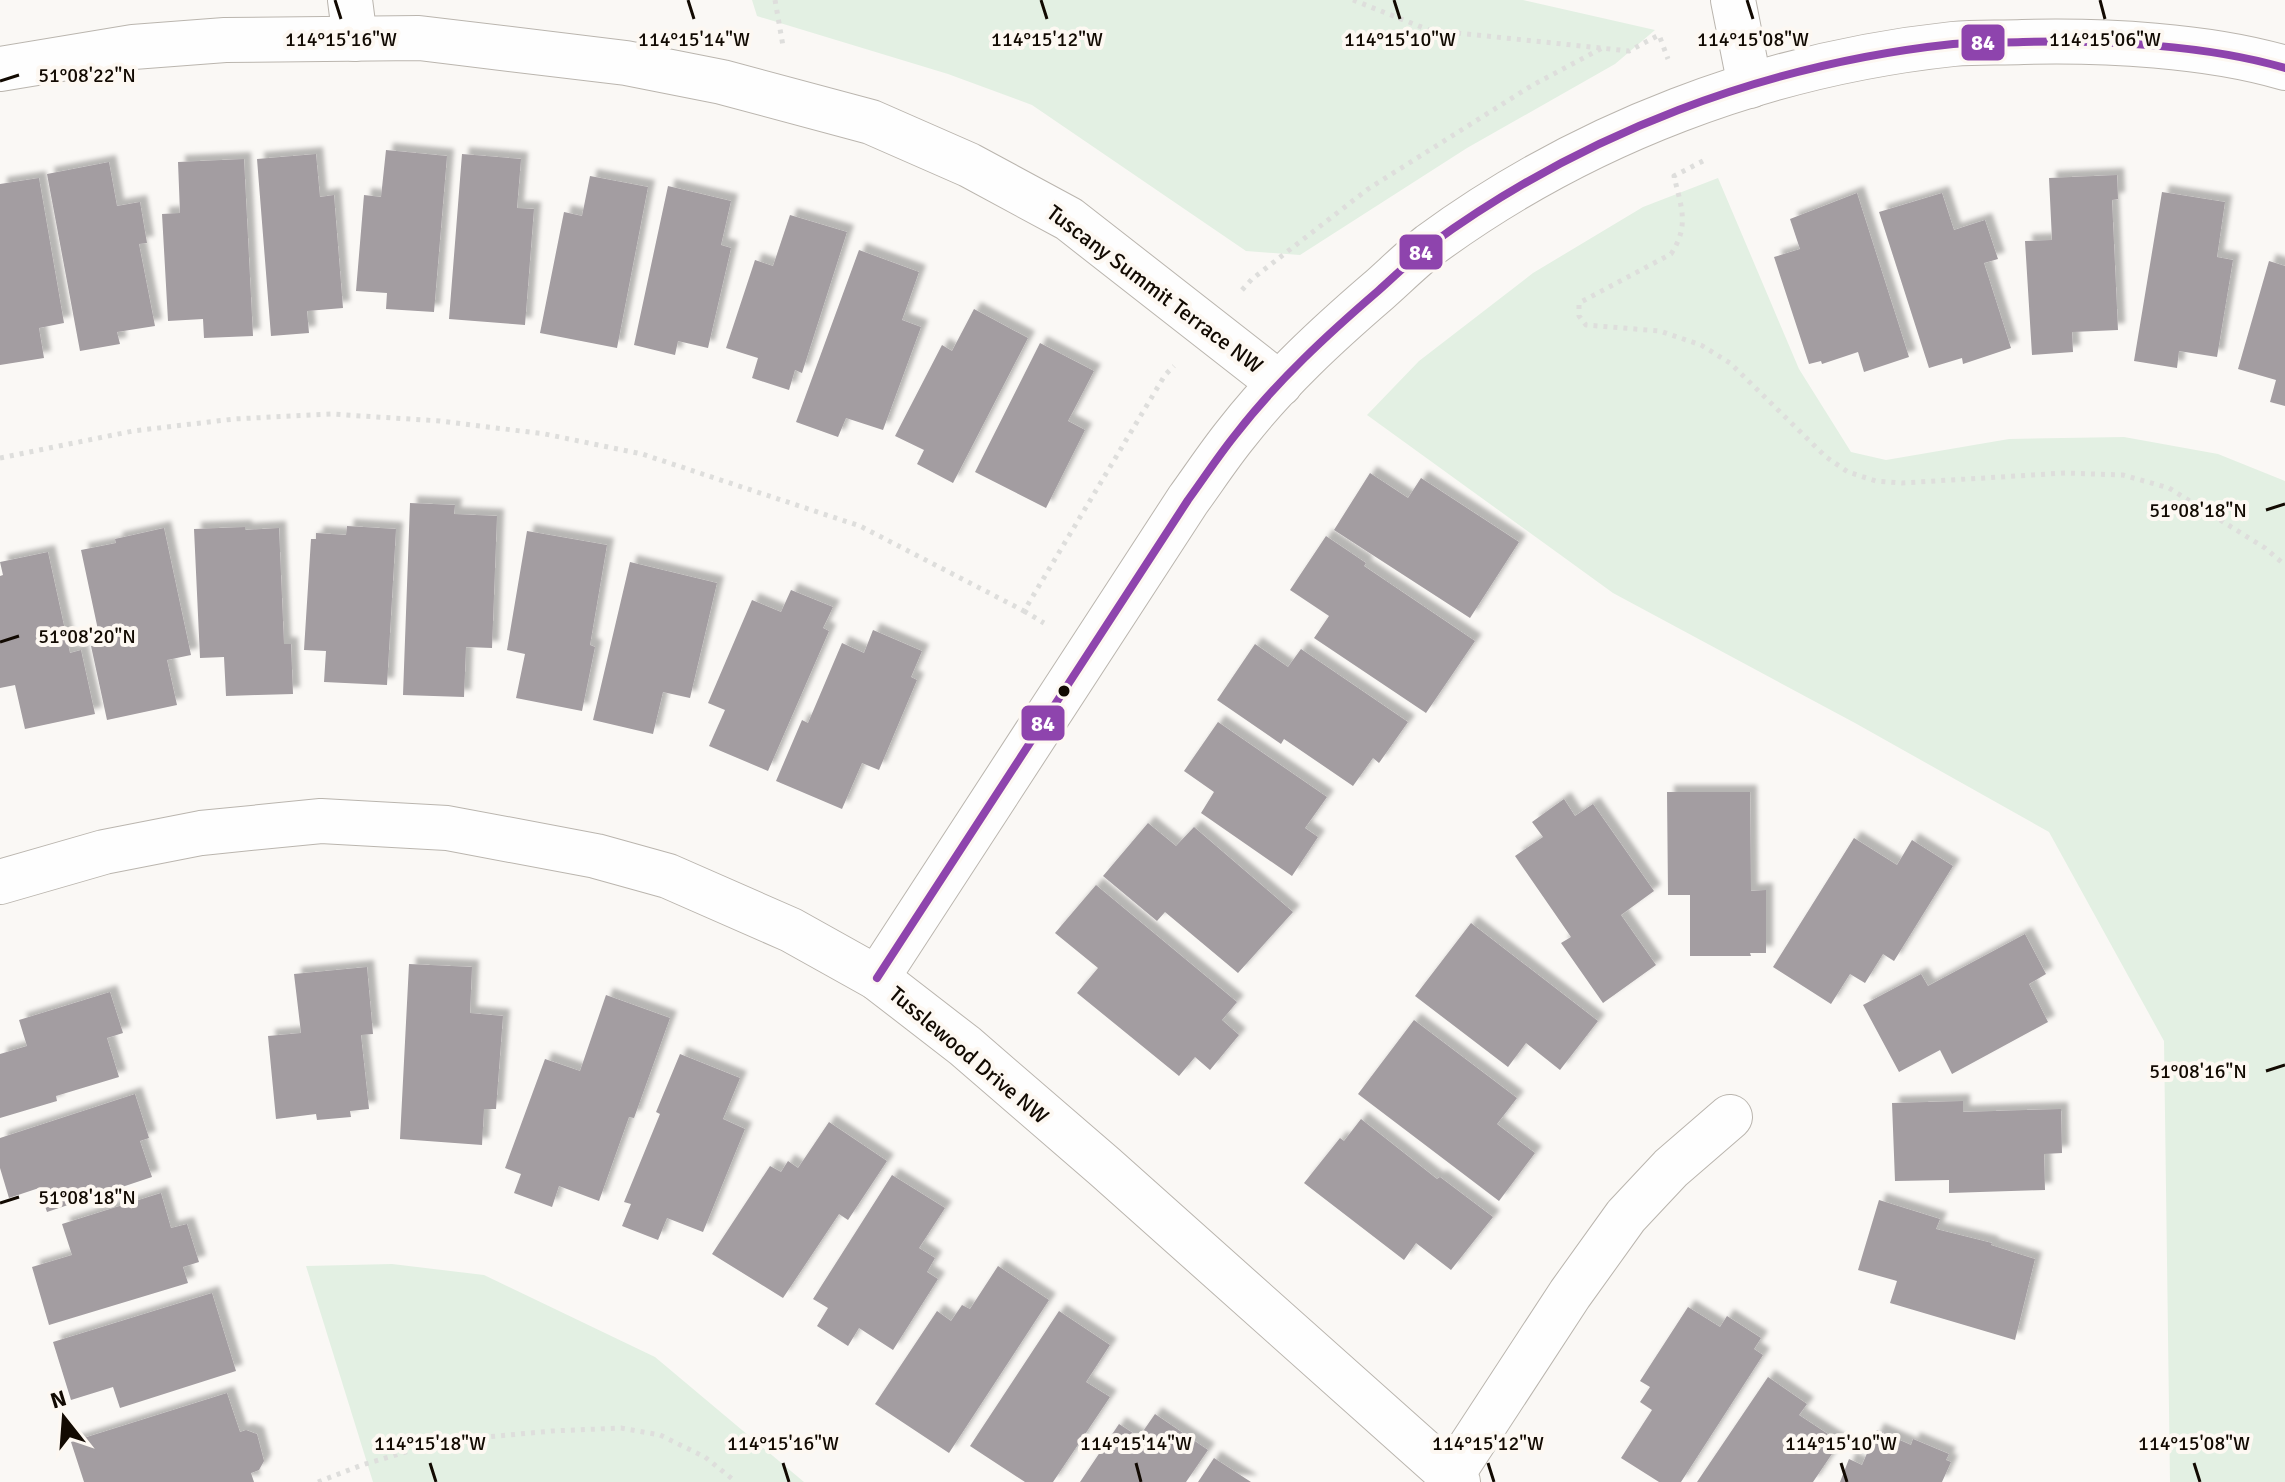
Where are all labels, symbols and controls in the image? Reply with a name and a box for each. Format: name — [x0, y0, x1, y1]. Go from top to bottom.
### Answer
line badge: 84 — [1960, 23, 2006, 62]
text: 114°15'16"W — [285, 27, 397, 52]
text: 114°15'14"W — [638, 27, 750, 52]
text: 114°15'12"W — [991, 27, 1103, 52]
text: 114°15'10"W — [1344, 27, 1456, 52]
text: 114°15'08"W — [1697, 27, 1809, 52]
text: 114°15'06"W — [2049, 27, 2161, 52]
text: 84 — [1971, 29, 1995, 56]
text: 51°08'22"N — [38, 63, 136, 88]
street label: Tuscany Summit Terrace NW — [1042, 199, 1269, 379]
line badge: 84 — [1398, 233, 1444, 271]
text: 84 — [1409, 239, 1433, 266]
text: 51°08'18"N — [2149, 498, 2247, 523]
text: 51°08'20"N — [38, 624, 136, 649]
unlabelled marker — [1056, 683, 1072, 699]
line badge: 84 — [1020, 704, 1066, 742]
text: 84 — [1031, 710, 1055, 737]
street label: Tusslewood Drive NW — [884, 980, 1054, 1130]
text: 51°08'16"N — [2149, 1059, 2247, 1084]
text: 51°08'18"N — [38, 1185, 136, 1210]
north arrow — [24, 1378, 104, 1458]
text: N — [47, 1384, 70, 1415]
text: 114°15'18"W — [374, 1431, 486, 1456]
text: 114°15'16"W — [727, 1431, 839, 1456]
text: 114°15'14"W — [1080, 1431, 1192, 1456]
text: 114°15'12"W — [1432, 1431, 1544, 1456]
text: 114°15'10"W — [1785, 1431, 1897, 1456]
text: 114°15'08"W — [2138, 1431, 2250, 1456]

